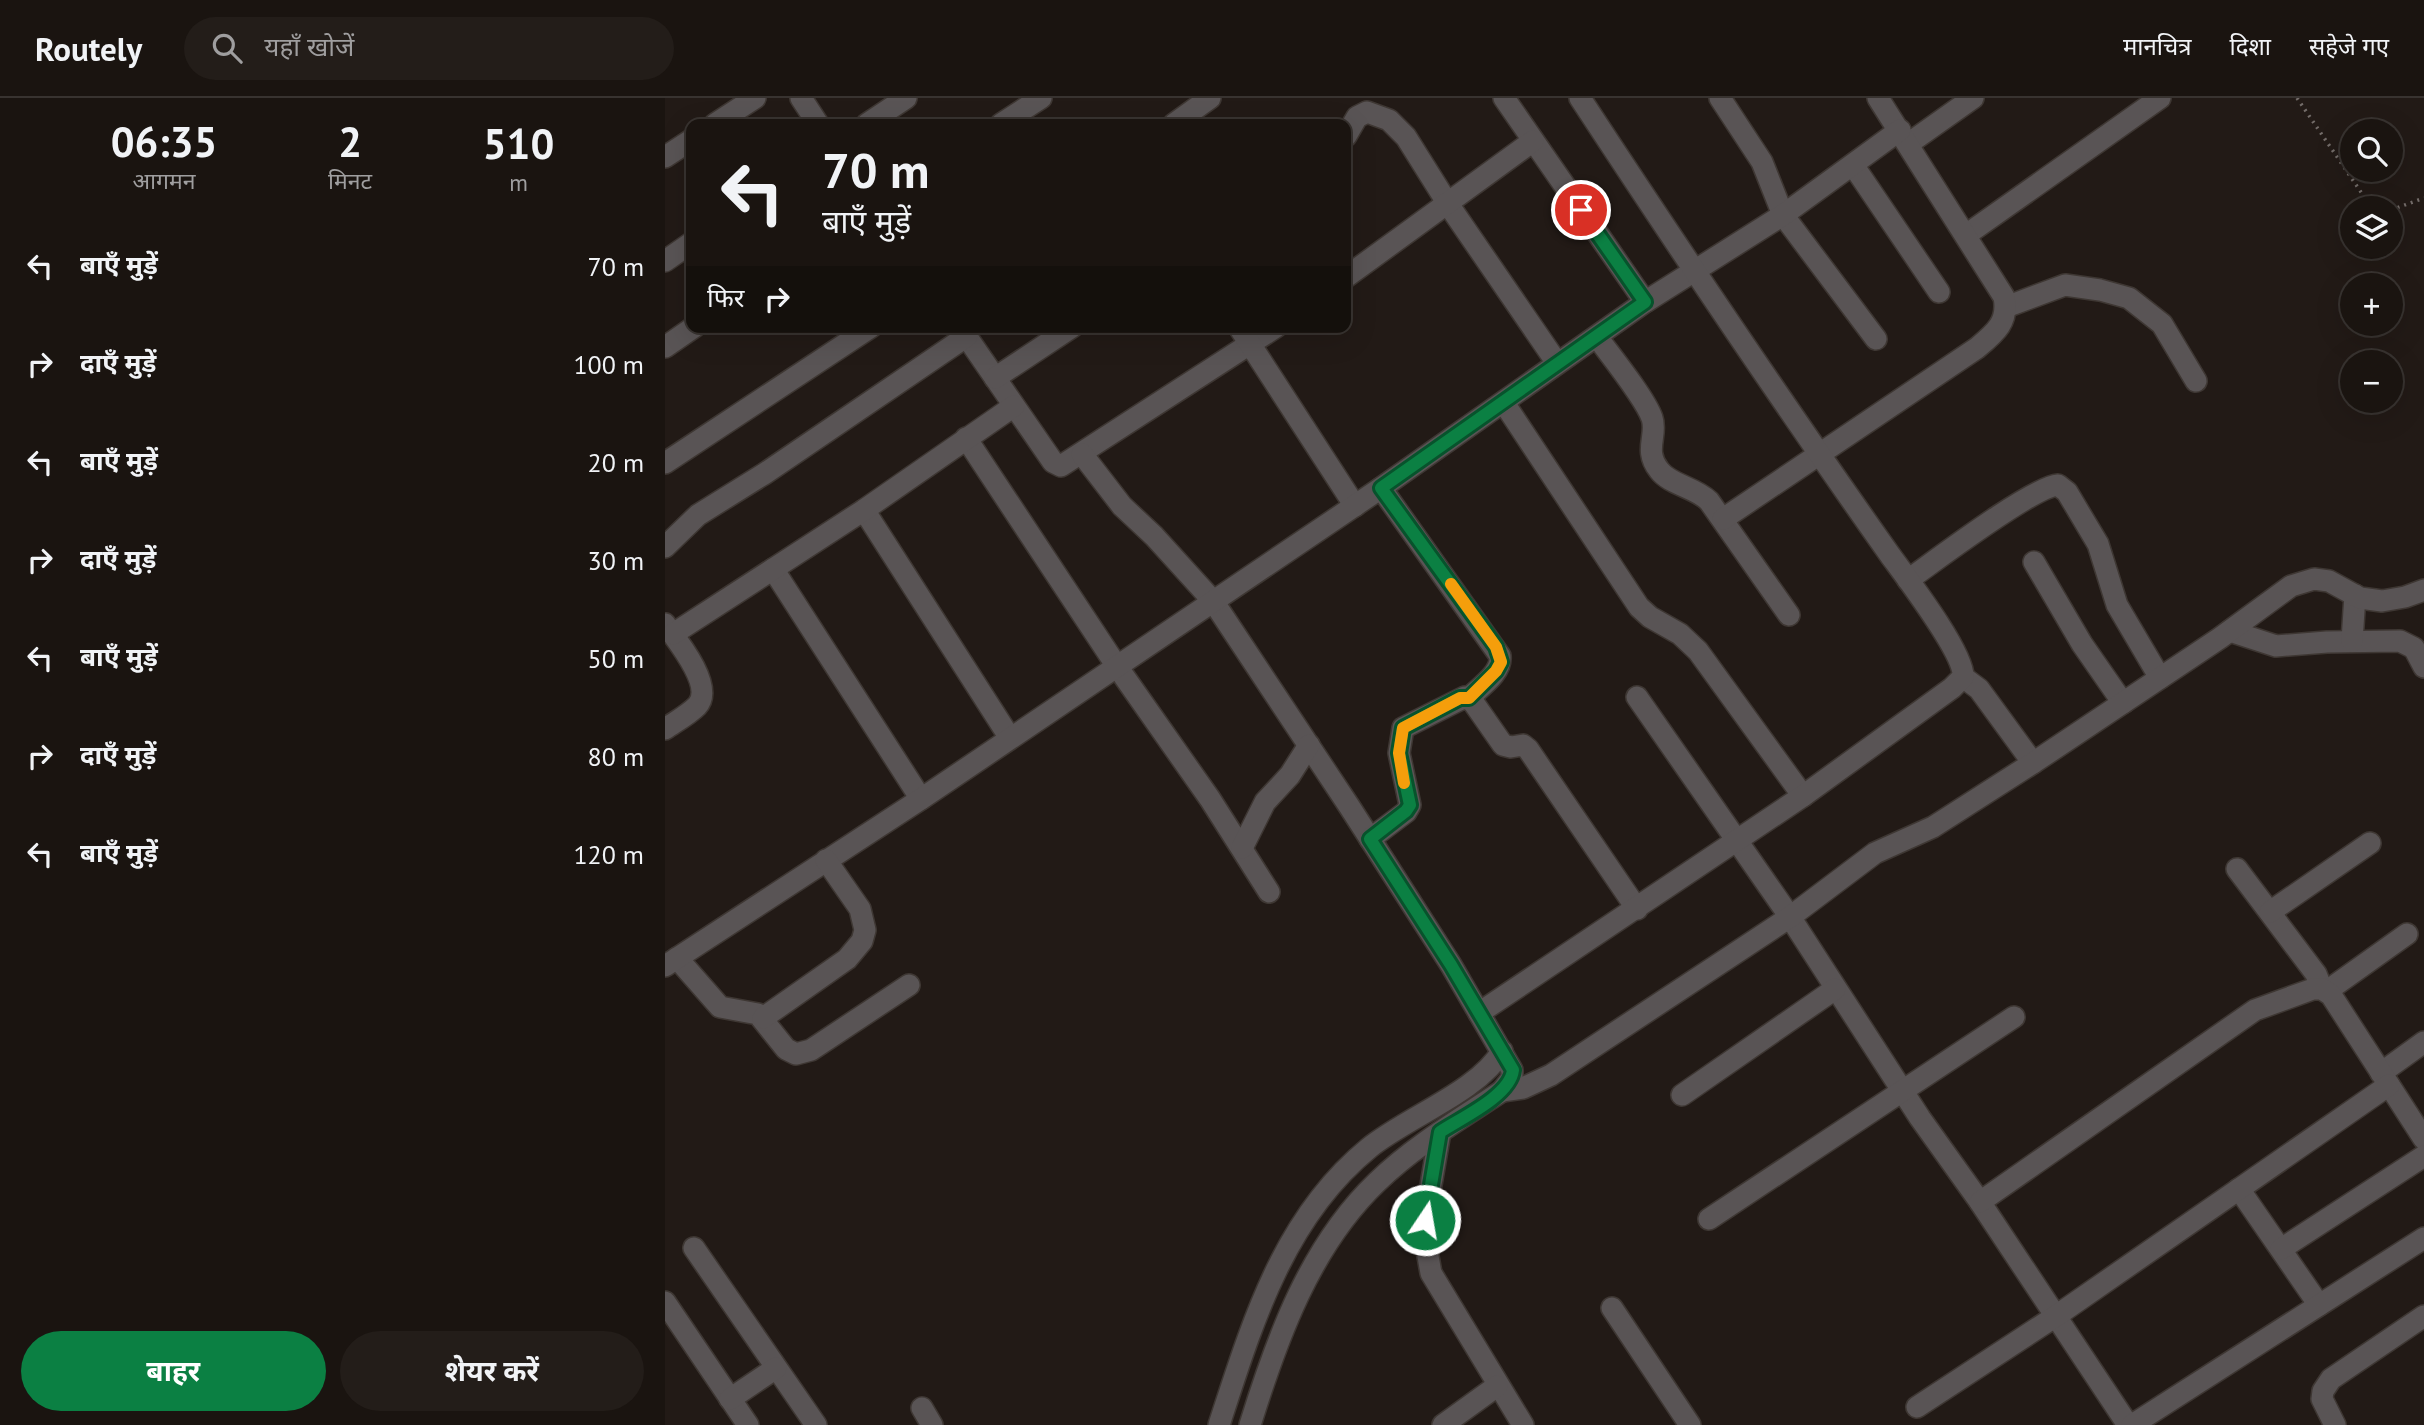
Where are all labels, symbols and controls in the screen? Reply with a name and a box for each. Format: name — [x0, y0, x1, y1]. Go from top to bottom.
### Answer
search box — [184, 17, 674, 80]
text: Routely — [35, 27, 142, 70]
icon: search — [208, 29, 246, 67]
text: यहाँ खोजें — [264, 30, 354, 63]
text: मानचित्र — [2123, 31, 2192, 62]
text: दिशा — [2230, 31, 2271, 62]
text: सहेजे गए — [2309, 31, 2389, 62]
text: 06:35 — [111, 114, 217, 169]
text: 2 — [338, 114, 362, 169]
text: 510 — [483, 116, 554, 171]
map controls — [2340, 119, 2403, 413]
button: search — [2340, 119, 2403, 182]
text: 70 m — [822, 138, 929, 202]
icon: left — [707, 147, 798, 238]
text: आगमन — [133, 166, 195, 195]
text: मिनट — [328, 166, 372, 195]
text: m — [509, 168, 528, 197]
pin — [1551, 180, 1611, 240]
icon: arrive — [1562, 191, 1600, 229]
button: layers — [2340, 196, 2403, 259]
text: बाएँ मुड़ें — [822, 200, 911, 242]
icon: left — [21, 247, 59, 285]
text: बाएँ मुड़ें — [80, 248, 158, 281]
text: 70 m — [588, 250, 644, 283]
button: + — [2340, 273, 2403, 336]
icon: right — [758, 280, 796, 318]
text: फिर — [707, 281, 744, 314]
icon: right — [21, 345, 59, 383]
text: दाएँ मुड़ें — [80, 346, 156, 379]
text: 100 m — [573, 348, 644, 381]
button: − — [2340, 350, 2403, 413]
icon: left — [21, 443, 59, 481]
text: बाएँ मुड़ें — [80, 444, 158, 477]
text: 20 m — [588, 446, 644, 479]
icon: right — [21, 541, 59, 579]
text: दाएँ मुड़ें — [80, 542, 156, 575]
text: 30 m — [588, 544, 644, 577]
icon: left — [21, 639, 59, 677]
text: बाएँ मुड़ें — [80, 640, 158, 673]
text: 50 m — [588, 642, 644, 675]
icon: right — [21, 737, 59, 775]
text: दाएँ मुड़ें — [80, 738, 156, 771]
text: 80 m — [588, 740, 644, 773]
icon: left — [21, 835, 59, 873]
text: बाएँ मुड़ें — [80, 836, 158, 869]
text: 120 m — [573, 838, 644, 871]
position arrow — [1388, 1183, 1462, 1257]
button: बाहर — [21, 1331, 326, 1411]
button: शेयर करें — [340, 1331, 644, 1411]

